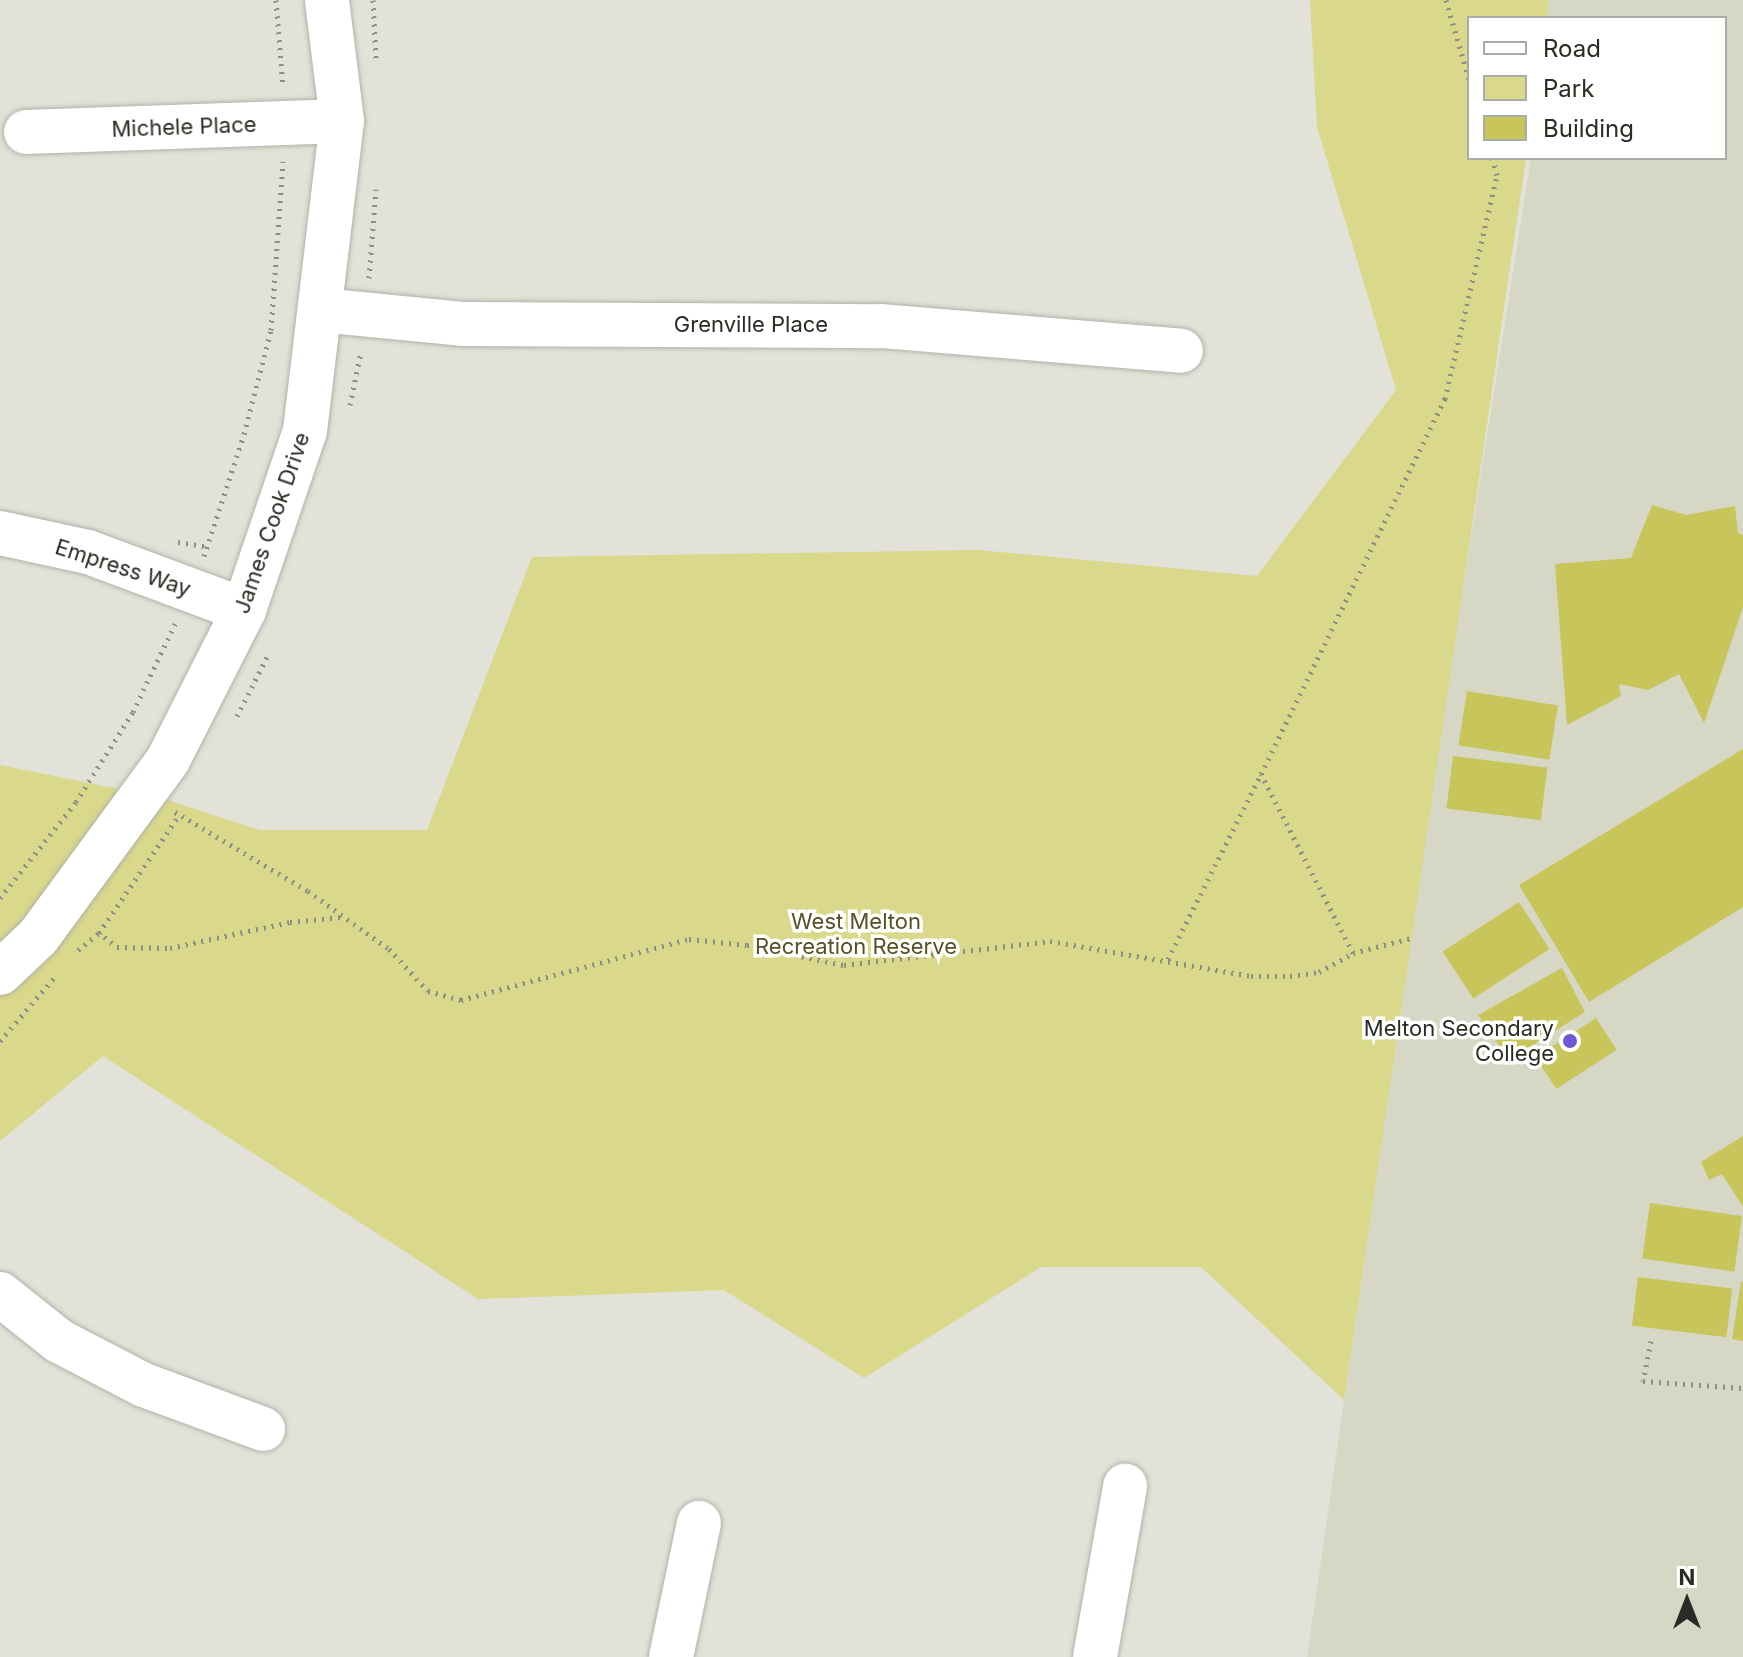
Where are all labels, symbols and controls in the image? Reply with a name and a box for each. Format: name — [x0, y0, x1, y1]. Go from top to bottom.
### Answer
legend — [1467, 16, 1727, 160]
text: Road — [1543, 34, 1601, 63]
text: Park — [1543, 74, 1594, 103]
street label: Michele Place — [111, 111, 257, 143]
text: Building — [1543, 114, 1634, 143]
street label: Grenville Place — [674, 312, 828, 338]
street label: James Cook Drive — [229, 429, 315, 617]
street label: Empress Way — [52, 534, 194, 602]
park label: West Melton Recreation Reserve — [755, 908, 957, 960]
place label: Melton Secondary College — [1364, 1015, 1554, 1066]
marker: Melton Secondary College — [1561, 1032, 1579, 1050]
north arrow — [1647, 1561, 1727, 1641]
text: N — [1679, 1564, 1695, 1590]

